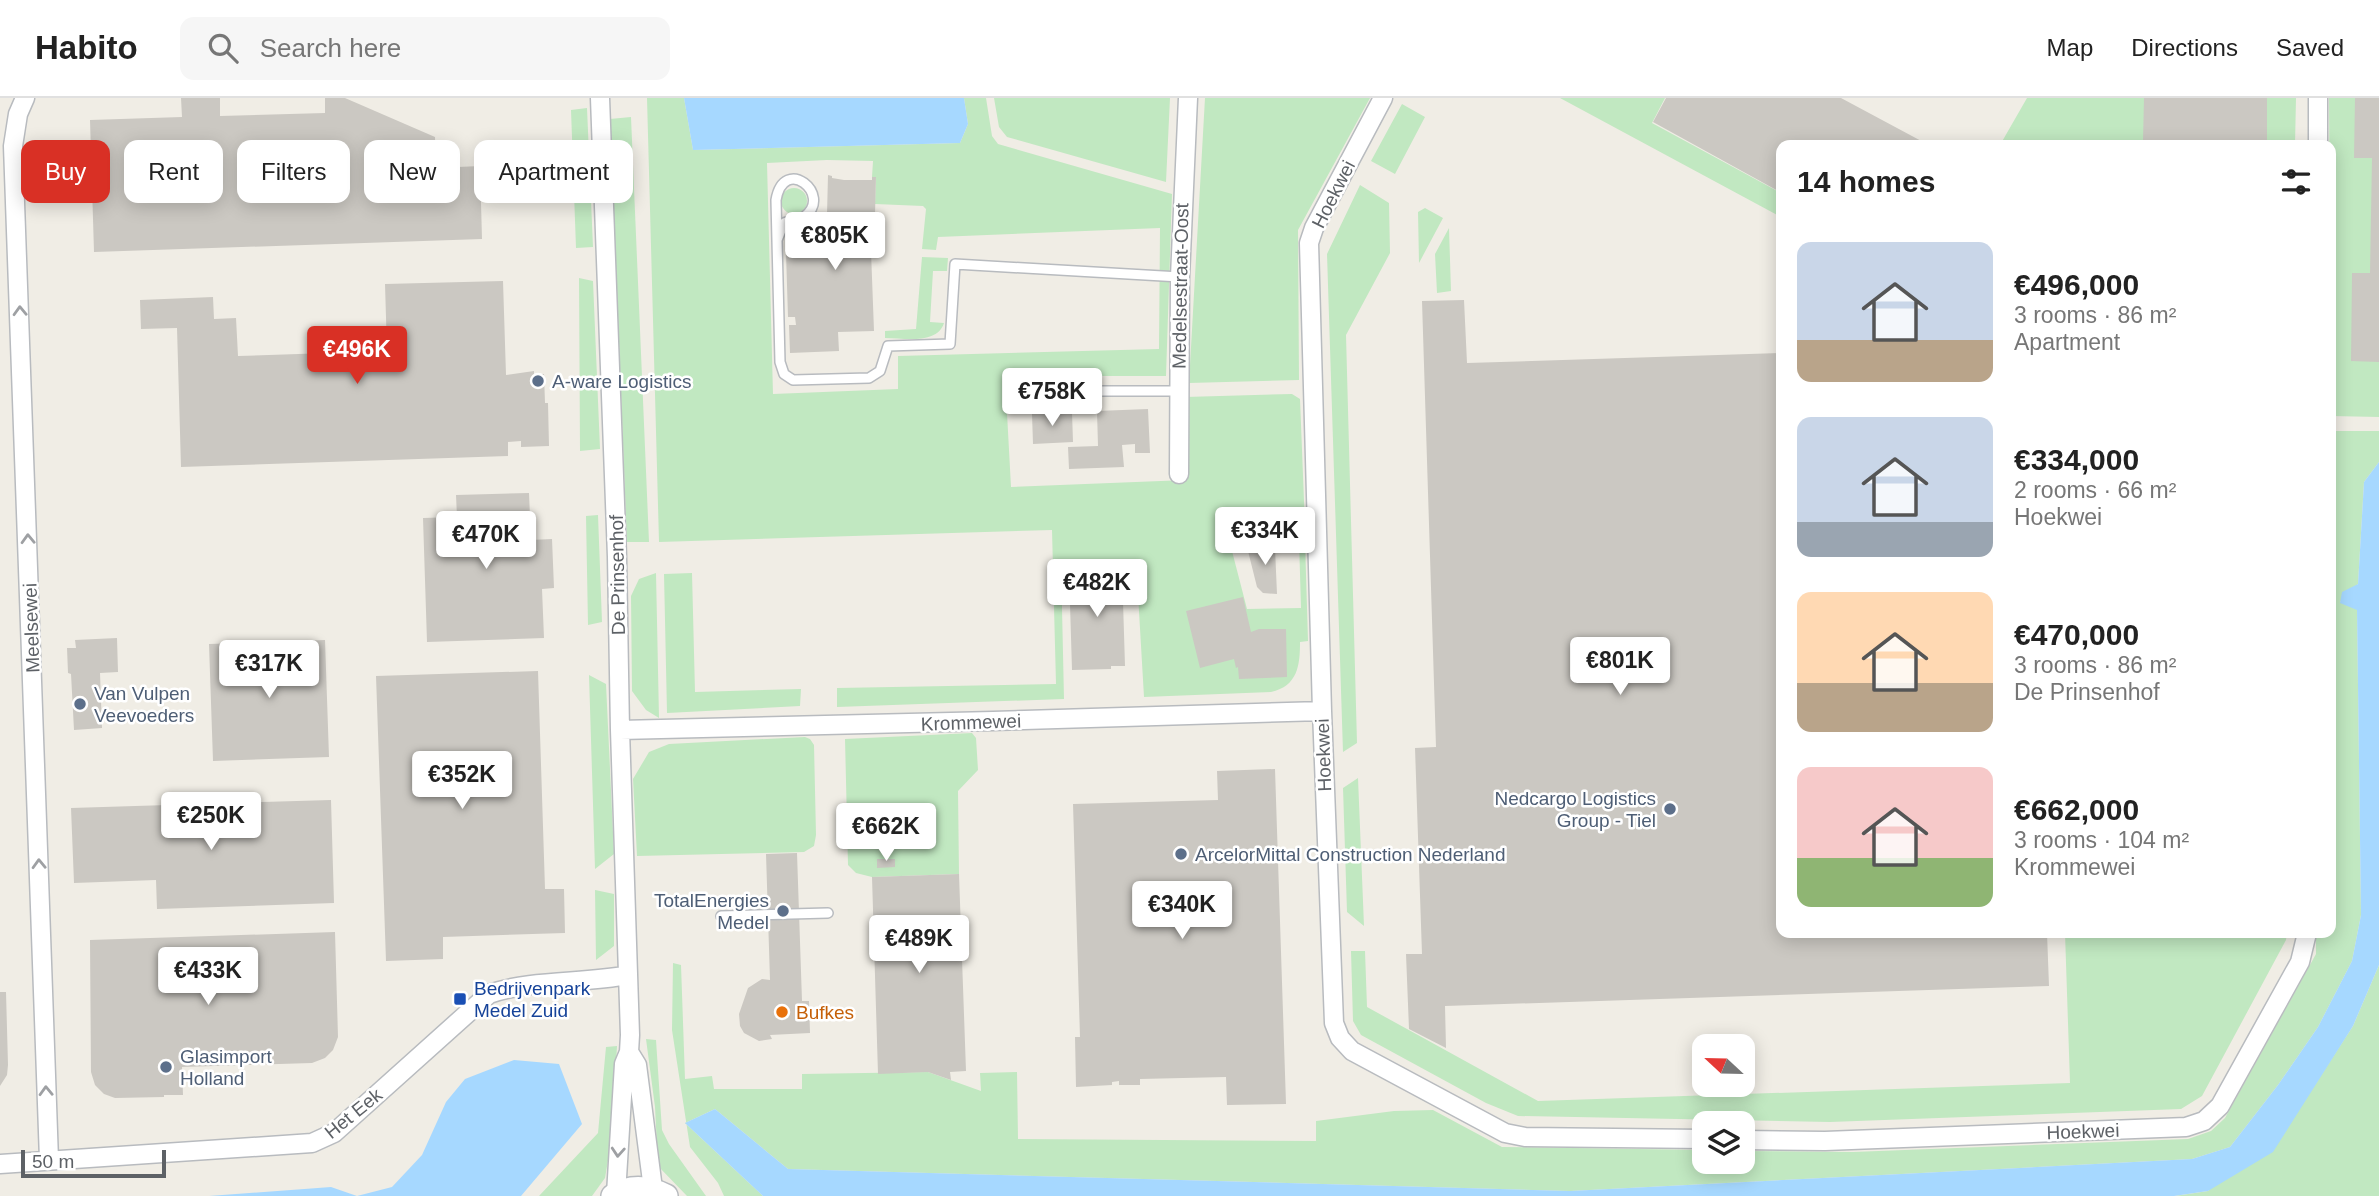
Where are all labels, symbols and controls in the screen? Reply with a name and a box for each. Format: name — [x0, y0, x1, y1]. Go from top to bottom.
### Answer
search box — [180, 17, 670, 80]
text: Habito — [35, 29, 138, 66]
icon: search — [204, 29, 242, 67]
text: Search here — [260, 33, 401, 63]
text: Map — [2047, 34, 2093, 61]
text: Directions — [2131, 34, 2238, 61]
text: Saved — [2276, 34, 2344, 61]
chip: Buy — [21, 140, 110, 203]
chip: Rent — [124, 140, 223, 203]
chip: Filters — [237, 140, 350, 203]
chip: New — [364, 140, 460, 203]
chip: Apartment — [474, 140, 633, 203]
street label: Hoekwei — [1308, 157, 1359, 231]
icon: filters — [2277, 163, 2315, 201]
text: 14 homes — [1797, 165, 1935, 198]
street label: Medelsestraat-Oost — [1169, 202, 1192, 369]
pin: €805K — [786, 212, 884, 272]
text: €805K — [801, 222, 869, 248]
text: €496,000 — [2014, 268, 2139, 301]
icon: home — [1853, 270, 1937, 354]
text: 3 rooms · 86 m² — [2014, 302, 2176, 328]
one-way arrow — [12, 306, 27, 317]
pin: €496K — [308, 327, 406, 386]
text: Apartment — [2014, 329, 2120, 355]
text: €496K — [323, 336, 391, 362]
pin: €758K — [1003, 368, 1101, 428]
place label: A-ware Logistics — [552, 371, 691, 392]
marker: A-ware Logistics — [530, 373, 546, 389]
text: €758K — [1018, 378, 1086, 404]
text: €334,000 — [2014, 443, 2139, 476]
icon: home — [1853, 445, 1937, 529]
text: 2 rooms · 66 m² — [2014, 477, 2176, 503]
text: Hoekwei — [2014, 504, 2102, 530]
pin: €334K — [1216, 508, 1314, 567]
pin: €470K — [437, 512, 535, 571]
street label: De Prinsenhof — [606, 514, 629, 635]
text: €334K — [1231, 517, 1299, 543]
text: €470K — [452, 521, 520, 547]
one-way arrow — [21, 533, 36, 544]
pin: €482K — [1048, 560, 1146, 619]
text: €482K — [1063, 569, 1131, 595]
street label: Meelsewei — [19, 583, 44, 673]
text: €470,000 — [2014, 618, 2139, 651]
icon: home — [1853, 620, 1937, 704]
pin: €801K — [1571, 638, 1669, 697]
pin: €317K — [220, 640, 318, 700]
text: €801K — [1586, 647, 1654, 673]
text: €317K — [235, 650, 303, 676]
text: 3 rooms · 86 m² — [2014, 652, 2176, 678]
text: De Prinsenhof — [2014, 679, 2160, 705]
place label: Van Vulpen Veevoeders — [94, 683, 194, 726]
marker: Van Vulpen Veevoeders — [72, 696, 88, 712]
street label: Krommewei — [921, 710, 1022, 735]
street label: Hoekwei — [1312, 718, 1335, 792]
pin: €352K — [413, 752, 511, 811]
text: €352K — [428, 761, 496, 787]
place label: Nedcargo Logistics Group - Tiel — [1494, 788, 1656, 831]
pin: €250K — [162, 792, 260, 852]
text: €662,000 — [2014, 793, 2139, 826]
icon: home — [1853, 795, 1937, 879]
marker: Nedcargo Logistics Group - Tiel — [1662, 801, 1678, 817]
text: €250K — [177, 802, 245, 828]
pin: €662K — [837, 804, 935, 863]
text: €662K — [852, 813, 920, 839]
text: 3 rooms · 104 m² — [2014, 827, 2189, 853]
place label: ArcelorMittal Construction Nederland — [1195, 844, 1505, 865]
marker: ArcelorMittal Construction Nederland — [1173, 846, 1189, 862]
text: Krommewei — [2014, 854, 2135, 880]
one-way arrow — [31, 858, 46, 869]
pin: €340K — [1133, 882, 1231, 941]
place label: TotalEnergies Medel — [654, 890, 769, 933]
text: €340K — [1148, 891, 1216, 917]
marker: TotalEnergies Medel — [775, 903, 791, 919]
pin: €489K — [870, 916, 968, 975]
text: €489K — [885, 925, 953, 951]
pin: €433K — [159, 948, 257, 1007]
text: €433K — [174, 957, 242, 983]
place label: Bedrijvenpark Medel Zuid — [474, 978, 591, 1021]
marker: Bedrijvenpark Medel Zuid — [452, 991, 468, 1007]
place label: Bufkes — [796, 1002, 854, 1023]
marker: Bufkes — [774, 1004, 790, 1020]
north arrow — [1692, 1034, 1755, 1097]
map controls — [1692, 1034, 1755, 1174]
place label: Glasimport Holland — [180, 1046, 273, 1089]
marker: Glasimport Holland — [158, 1059, 174, 1075]
street label: Het Eek — [320, 1084, 387, 1143]
one-way arrow — [39, 1086, 54, 1097]
button: layers — [1692, 1111, 1755, 1174]
street label: Hoekwei — [2046, 1120, 2120, 1143]
scale bar — [21, 1147, 166, 1179]
one-way arrow — [611, 1147, 626, 1158]
text: 50 m — [32, 1151, 74, 1172]

